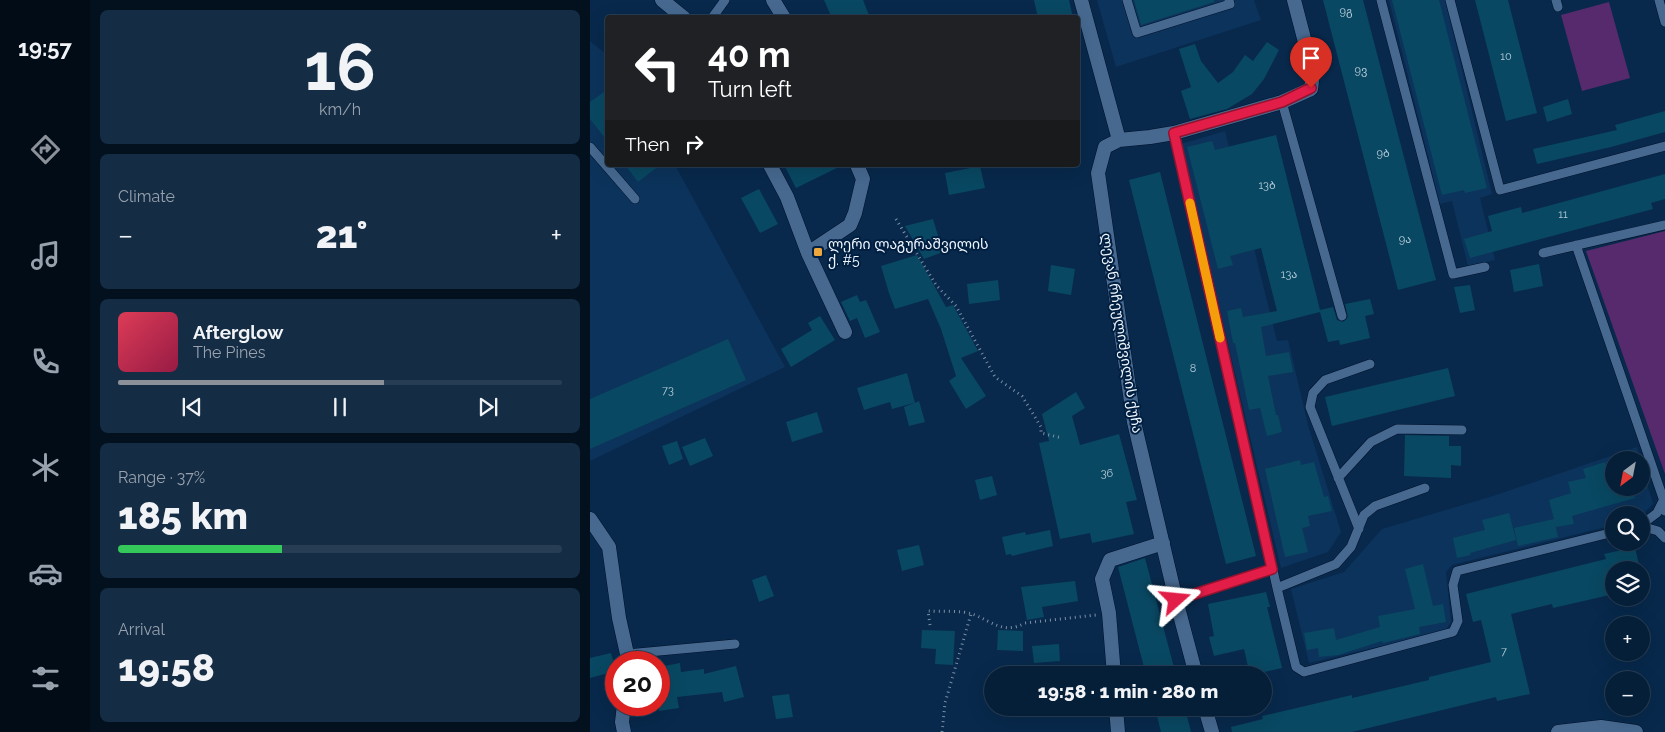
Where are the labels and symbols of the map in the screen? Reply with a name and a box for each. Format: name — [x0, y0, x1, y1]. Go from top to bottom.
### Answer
house number: 9გ — [1339, 5, 1353, 18]
pin — [1290, 37, 1332, 88]
house number: 10 — [1500, 50, 1512, 63]
house number: 9ვ — [1355, 64, 1367, 77]
house number: 9ბ — [1376, 147, 1390, 160]
house number: 13ბ — [1258, 179, 1276, 192]
house number: 11 — [1558, 208, 1568, 221]
street label: ლევან რჩეულიშვილის ქუჩა — [1097, 232, 1146, 435]
house number: 9ა — [1399, 233, 1411, 246]
place label: ლერი ლაგურაშვილის ქ. #5 — [828, 236, 989, 269]
marker: ლერი ლაგურაშვილის ქ. #5 — [812, 246, 824, 258]
house number: 13ა — [1281, 268, 1297, 281]
house number: 8 — [1190, 362, 1196, 375]
house number: 73 — [662, 384, 674, 397]
north arrow — [1605, 451, 1650, 496]
house number: 36 — [1101, 467, 1114, 480]
position arrow — [1149, 573, 1201, 625]
house number: 7 — [1501, 645, 1507, 658]
speed limit sign: 20 — [605, 651, 670, 716]

